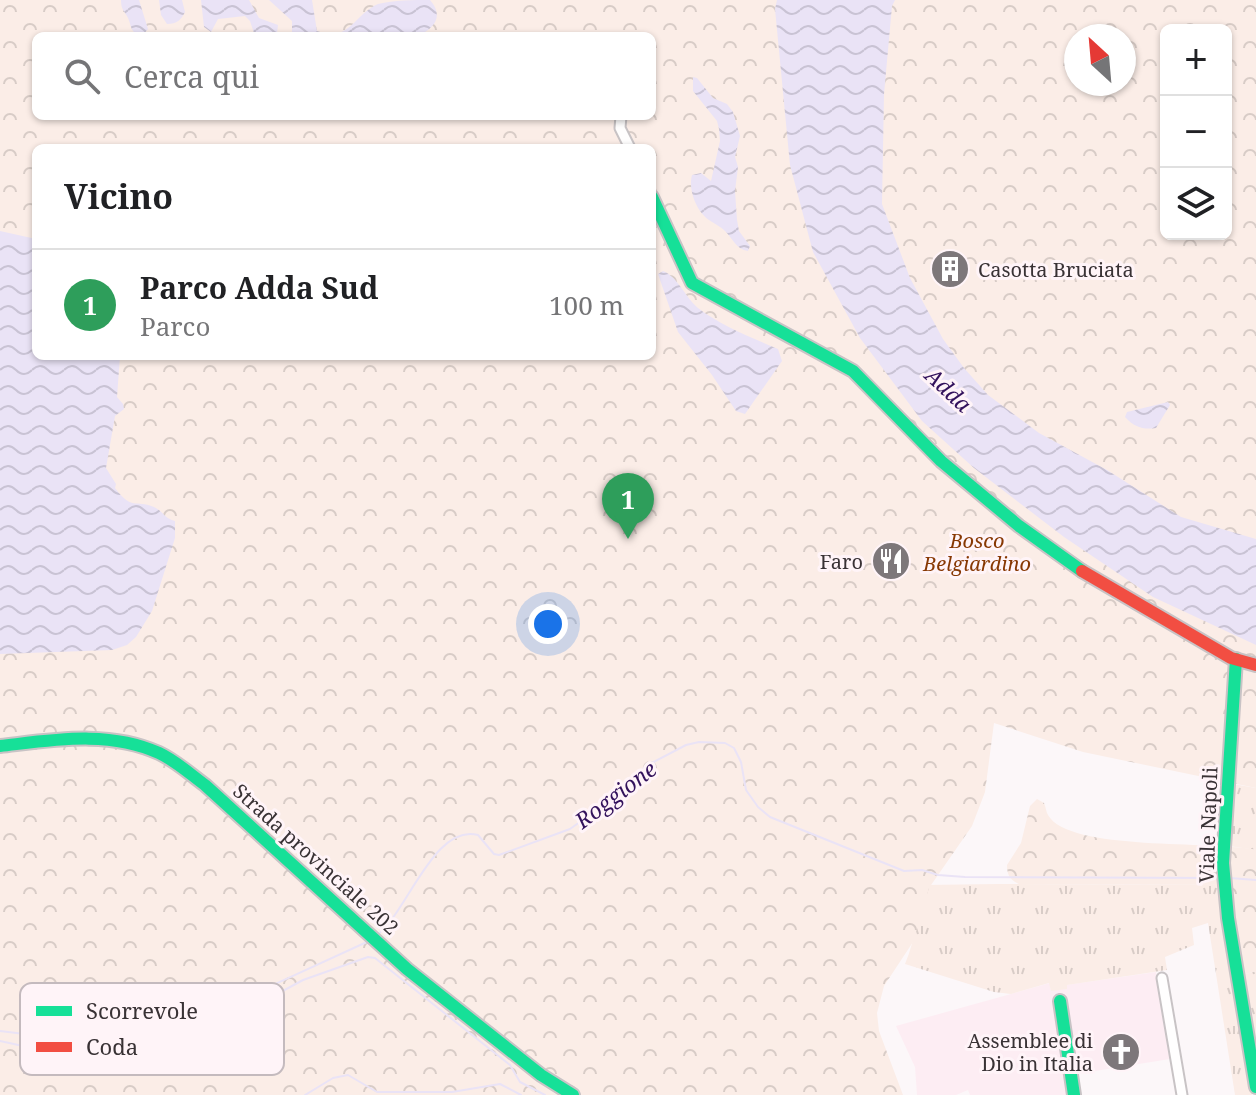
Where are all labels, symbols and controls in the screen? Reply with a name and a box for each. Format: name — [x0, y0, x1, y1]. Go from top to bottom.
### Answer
north arrow — [1064, 24, 1136, 96]
map controls — [1160, 24, 1232, 240]
button: + — [1160, 24, 1232, 96]
search box — [32, 32, 656, 120]
icon: search — [60, 54, 104, 98]
text: Cerca qui — [124, 56, 259, 97]
button: − — [1160, 96, 1232, 168]
button: layers — [1160, 168, 1232, 240]
text: Vicino — [64, 173, 173, 219]
building icon: Casotta Bruciata — [929, 248, 971, 290]
place label: Casotta Bruciata — [978, 256, 1134, 283]
text: Parco Adda Sud — [140, 267, 378, 308]
text: 1 — [83, 287, 97, 323]
text: 100 m — [549, 287, 624, 323]
text: Parco — [140, 308, 210, 344]
water label: Adda — [918, 358, 979, 418]
pin: 1 — [602, 473, 654, 539]
park label: Bosco Belgiardino — [922, 527, 1031, 577]
restaurant icon: Faro — [870, 540, 912, 582]
place label: Faro — [820, 548, 863, 575]
your location — [528, 604, 568, 644]
water label: Roggione — [567, 753, 662, 835]
street label: Viale Napoli — [1192, 766, 1224, 884]
street label: Strada provinciale 202 — [227, 777, 405, 941]
legend — [20, 983, 284, 1075]
text: Scorrevole — [86, 995, 198, 1025]
place label: Assemblee di Dio in Italia — [968, 1027, 1094, 1077]
text: Coda — [86, 1031, 138, 1061]
church icon: Assemblee di Dio in Italia — [1100, 1031, 1142, 1073]

